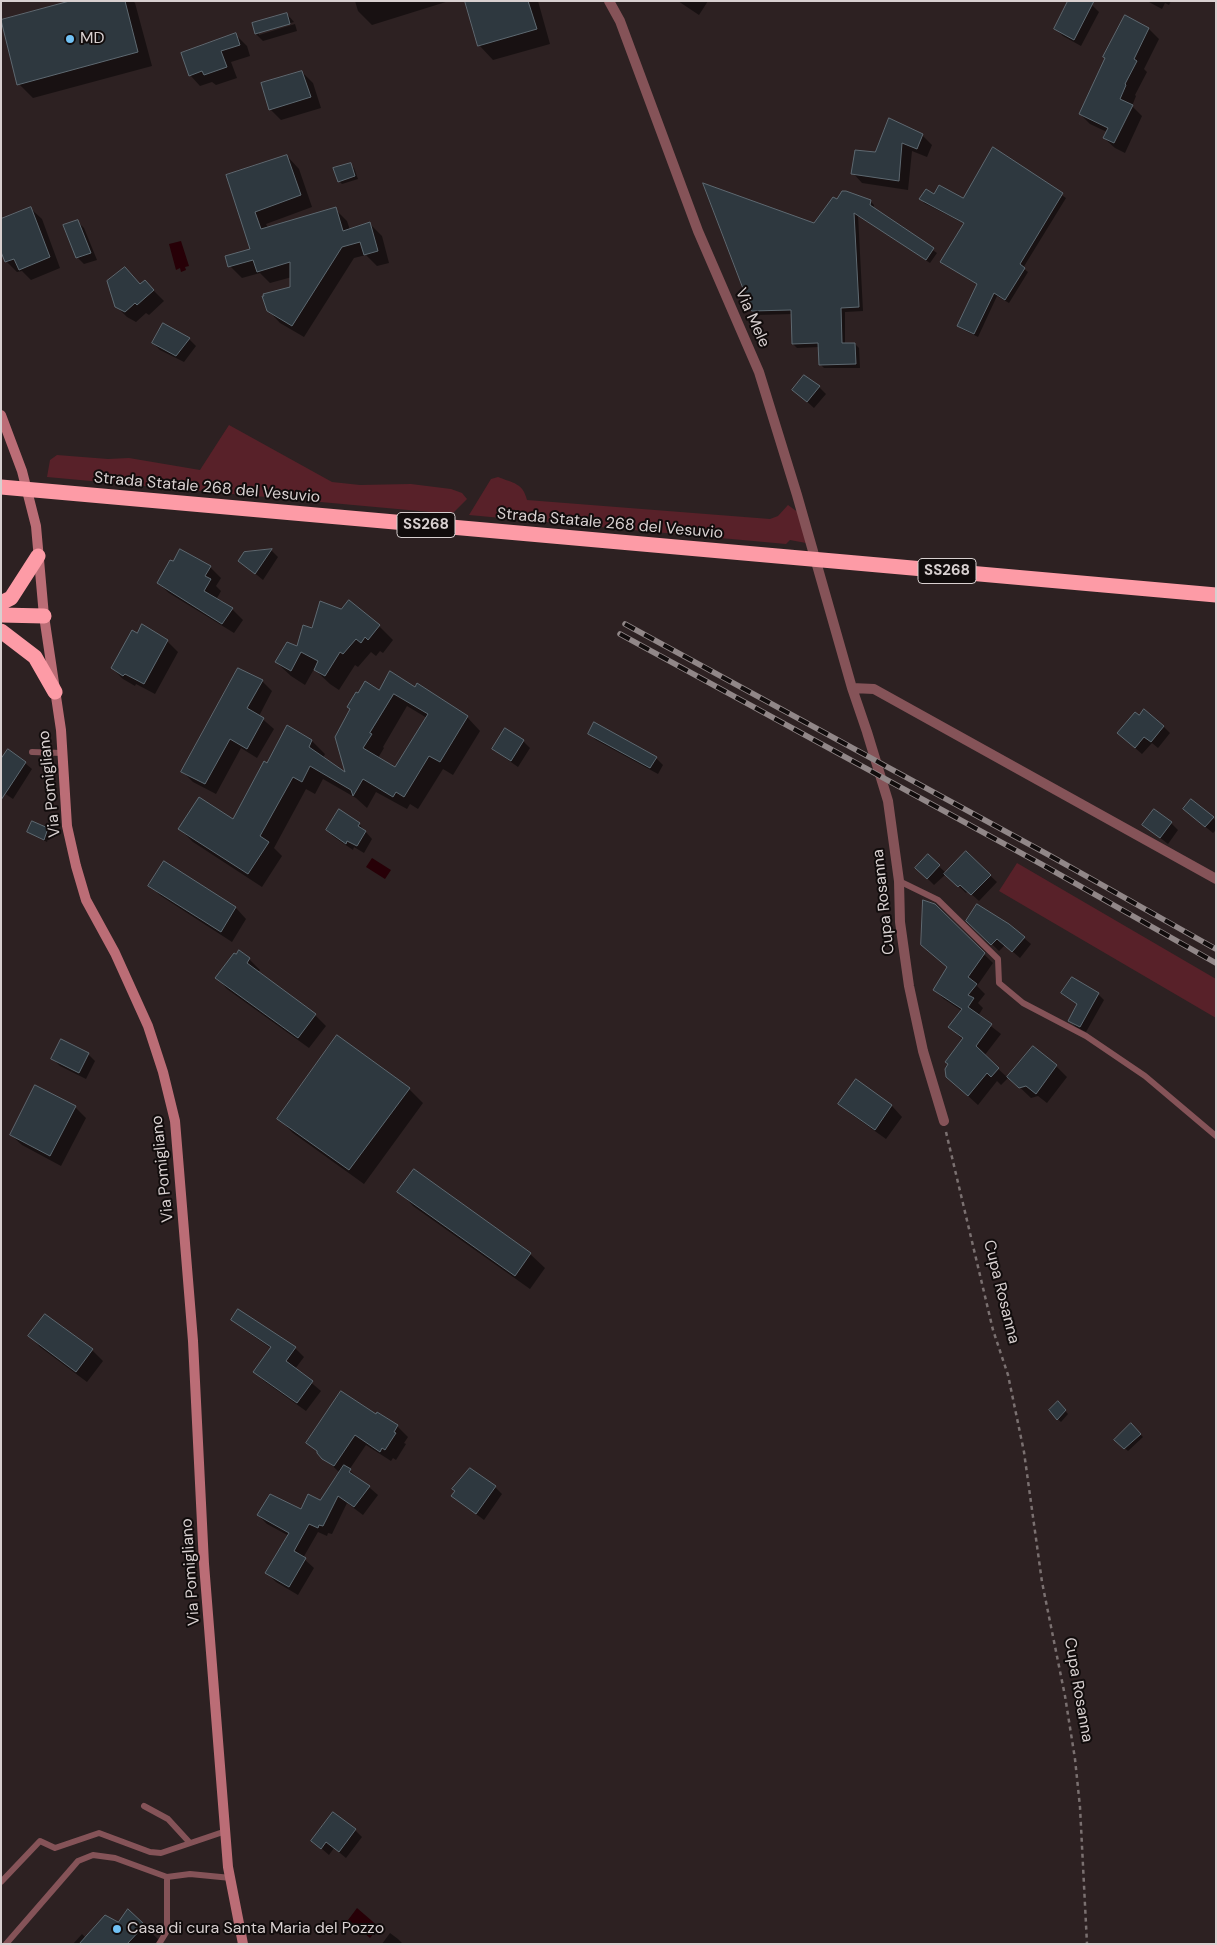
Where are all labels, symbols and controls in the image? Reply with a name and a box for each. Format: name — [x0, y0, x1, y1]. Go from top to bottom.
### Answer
place label: MD — [80, 29, 104, 49]
marker: MD — [64, 33, 76, 45]
street label: Via Mele — [730, 285, 774, 351]
street label: Strada Statale 268 del Vesuvio — [93, 469, 321, 507]
street label: Strada Statale 268 del Vesuvio — [496, 505, 724, 543]
road number: SS268 — [397, 512, 455, 538]
road number: SS268 — [918, 558, 976, 584]
street label: Via Pomigliano — [35, 729, 65, 839]
street label: Cupa Rosanna — [869, 848, 899, 956]
street label: Via Pomigliano — [148, 1114, 178, 1224]
street label: Cupa Rosanna — [979, 1238, 1023, 1346]
street label: Via Pomigliano — [178, 1518, 204, 1626]
street label: Cupa Rosanna — [1059, 1636, 1097, 1744]
place label: Casa di cura Santa Maria del Pozzo — [127, 1919, 384, 1939]
marker: Casa di cura Santa Maria del Pozzo — [111, 1923, 123, 1935]

